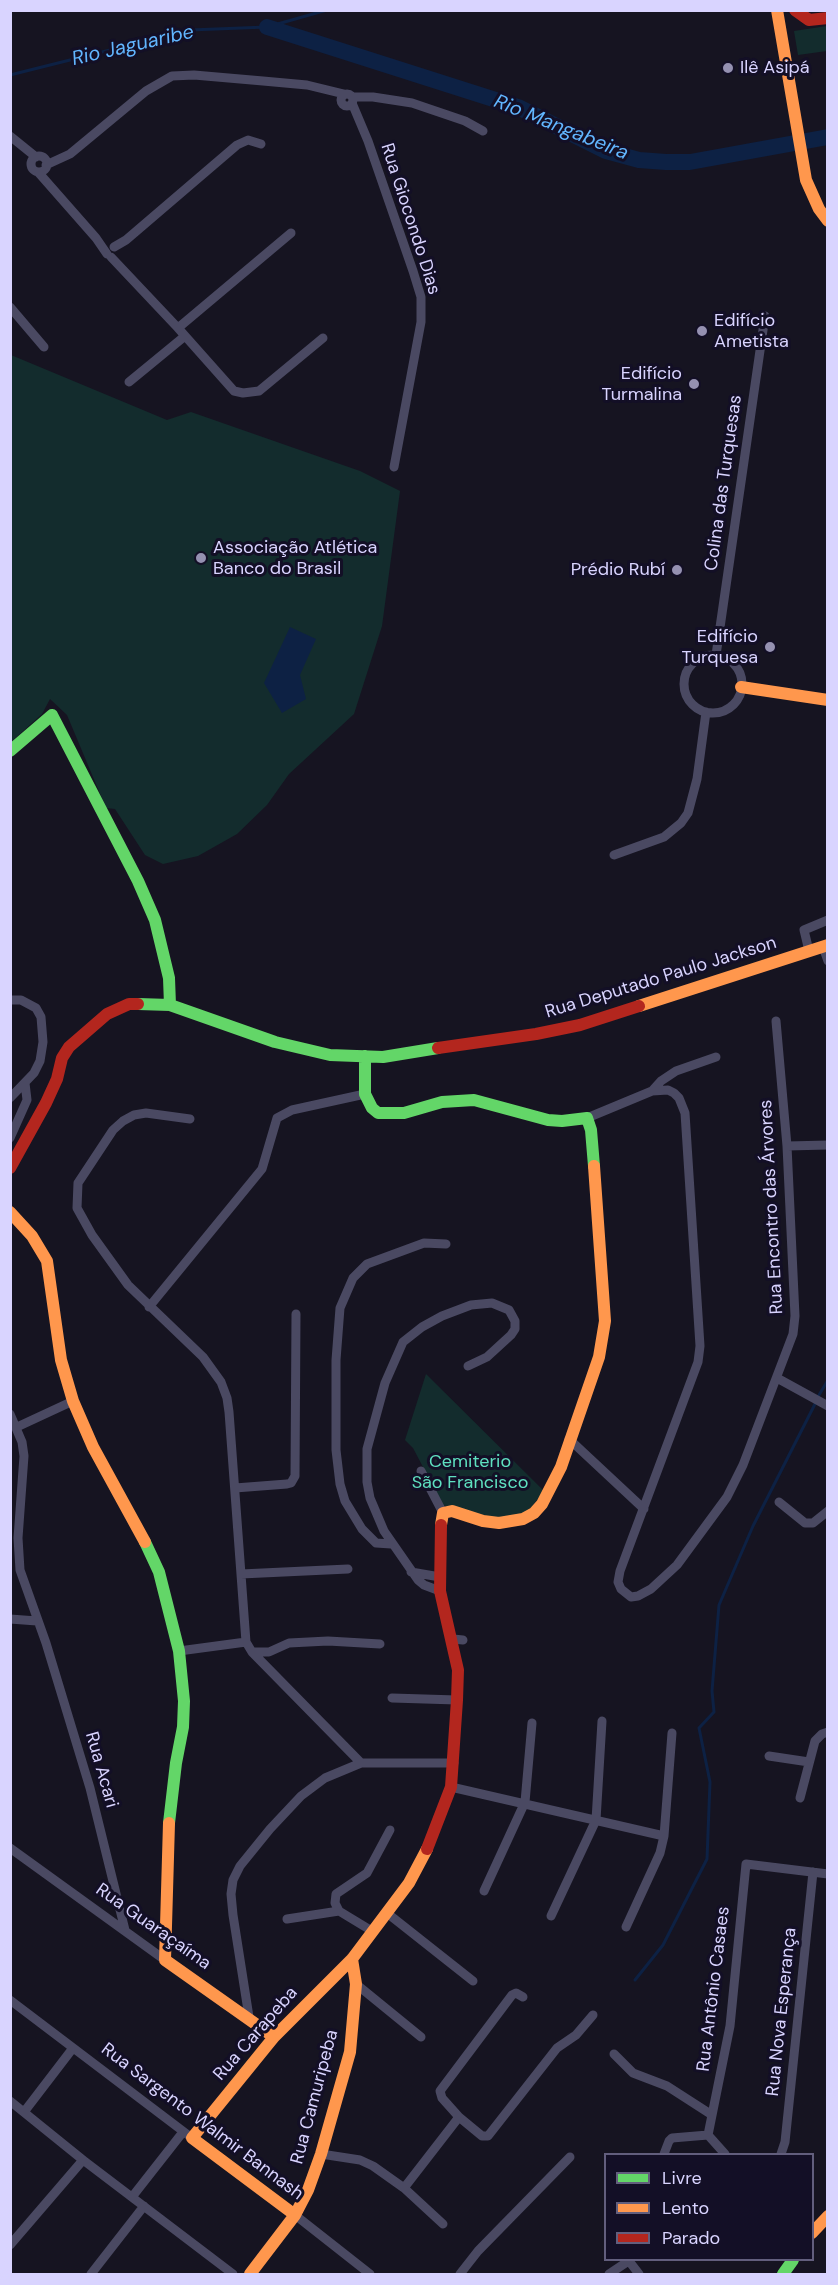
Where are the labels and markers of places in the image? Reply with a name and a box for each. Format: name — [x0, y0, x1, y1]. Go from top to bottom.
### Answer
place label: Ilê Asipá — [740, 57, 810, 79]
marker: Ilê Asipá — [721, 61, 735, 75]
place label: Edifício Ametista — [714, 310, 789, 352]
marker: Edifício Ametista — [695, 324, 709, 338]
place label: Edifício Turmalina — [602, 363, 682, 406]
marker: Edifício Turmalina — [687, 377, 701, 391]
place label: Associação Atlética Banco do Brasil — [213, 537, 377, 580]
marker: Associação Atlética Banco do Brasil — [194, 551, 208, 565]
place label: Prédio Rubí — [571, 559, 665, 581]
marker: Prédio Rubí — [670, 563, 684, 577]
place label: Edifício Turquesa — [682, 626, 758, 668]
marker: Edifício Turquesa — [763, 640, 777, 654]

